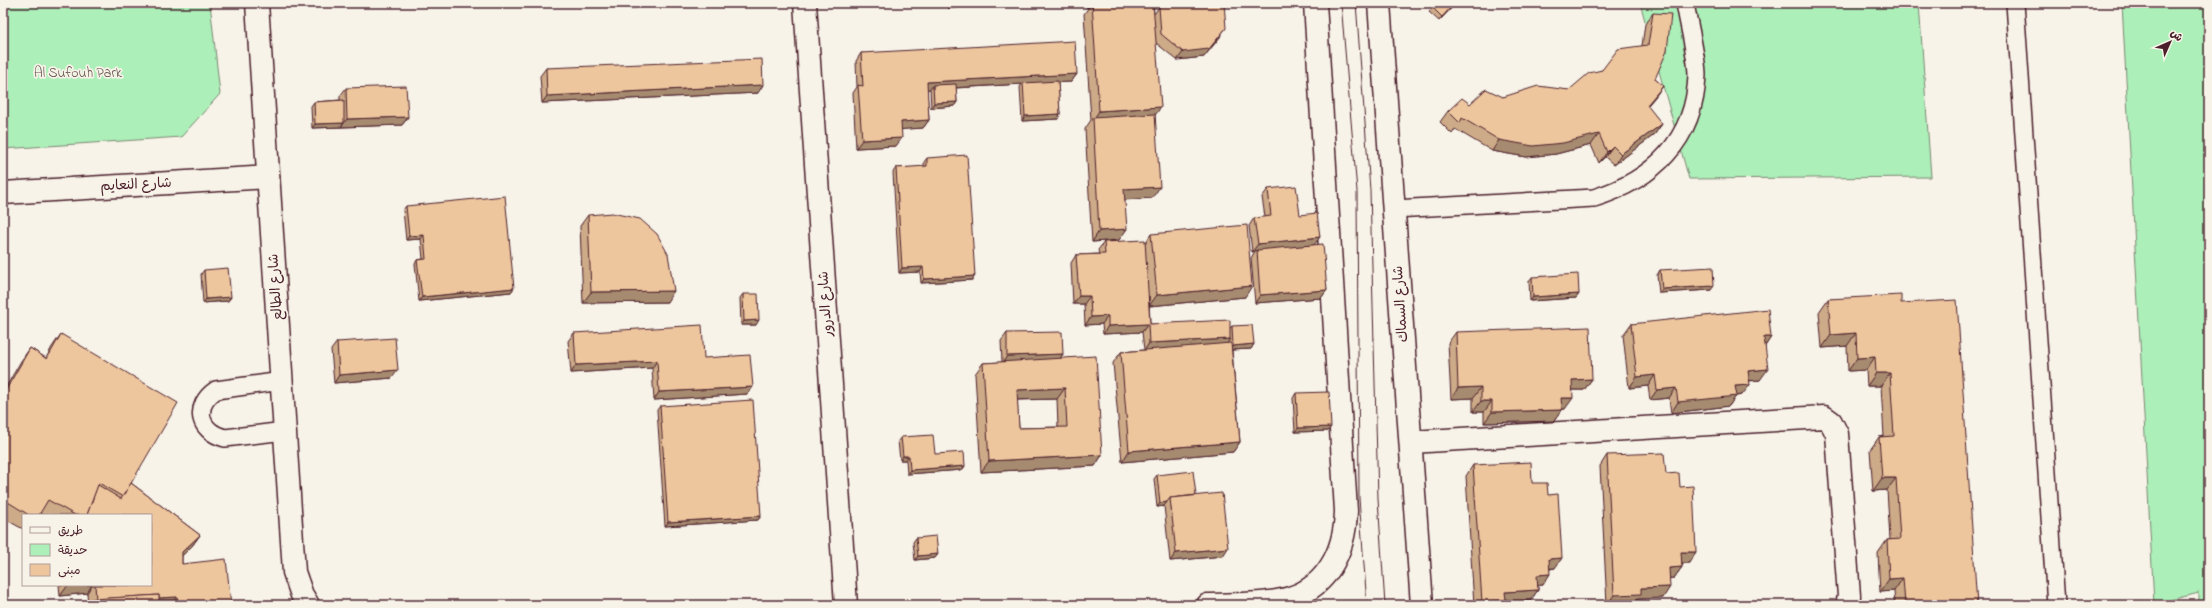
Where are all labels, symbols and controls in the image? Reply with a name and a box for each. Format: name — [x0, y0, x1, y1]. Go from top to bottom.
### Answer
north arrow — [2150, 22, 2190, 62]
text: ش — [2166, 26, 2186, 46]
park label: Al Sufouh Park — [34, 63, 123, 84]
street label: شارع النعايم — [100, 173, 172, 197]
street label: شارع الطالع — [263, 253, 289, 321]
street label: شارع السماك — [1388, 265, 1414, 343]
street label: شارع الدرور — [813, 270, 839, 339]
legend — [22, 514, 152, 586]
text: طريق — [58, 522, 83, 540]
text: حديقة — [58, 542, 87, 560]
text: مبنى — [58, 562, 81, 580]

